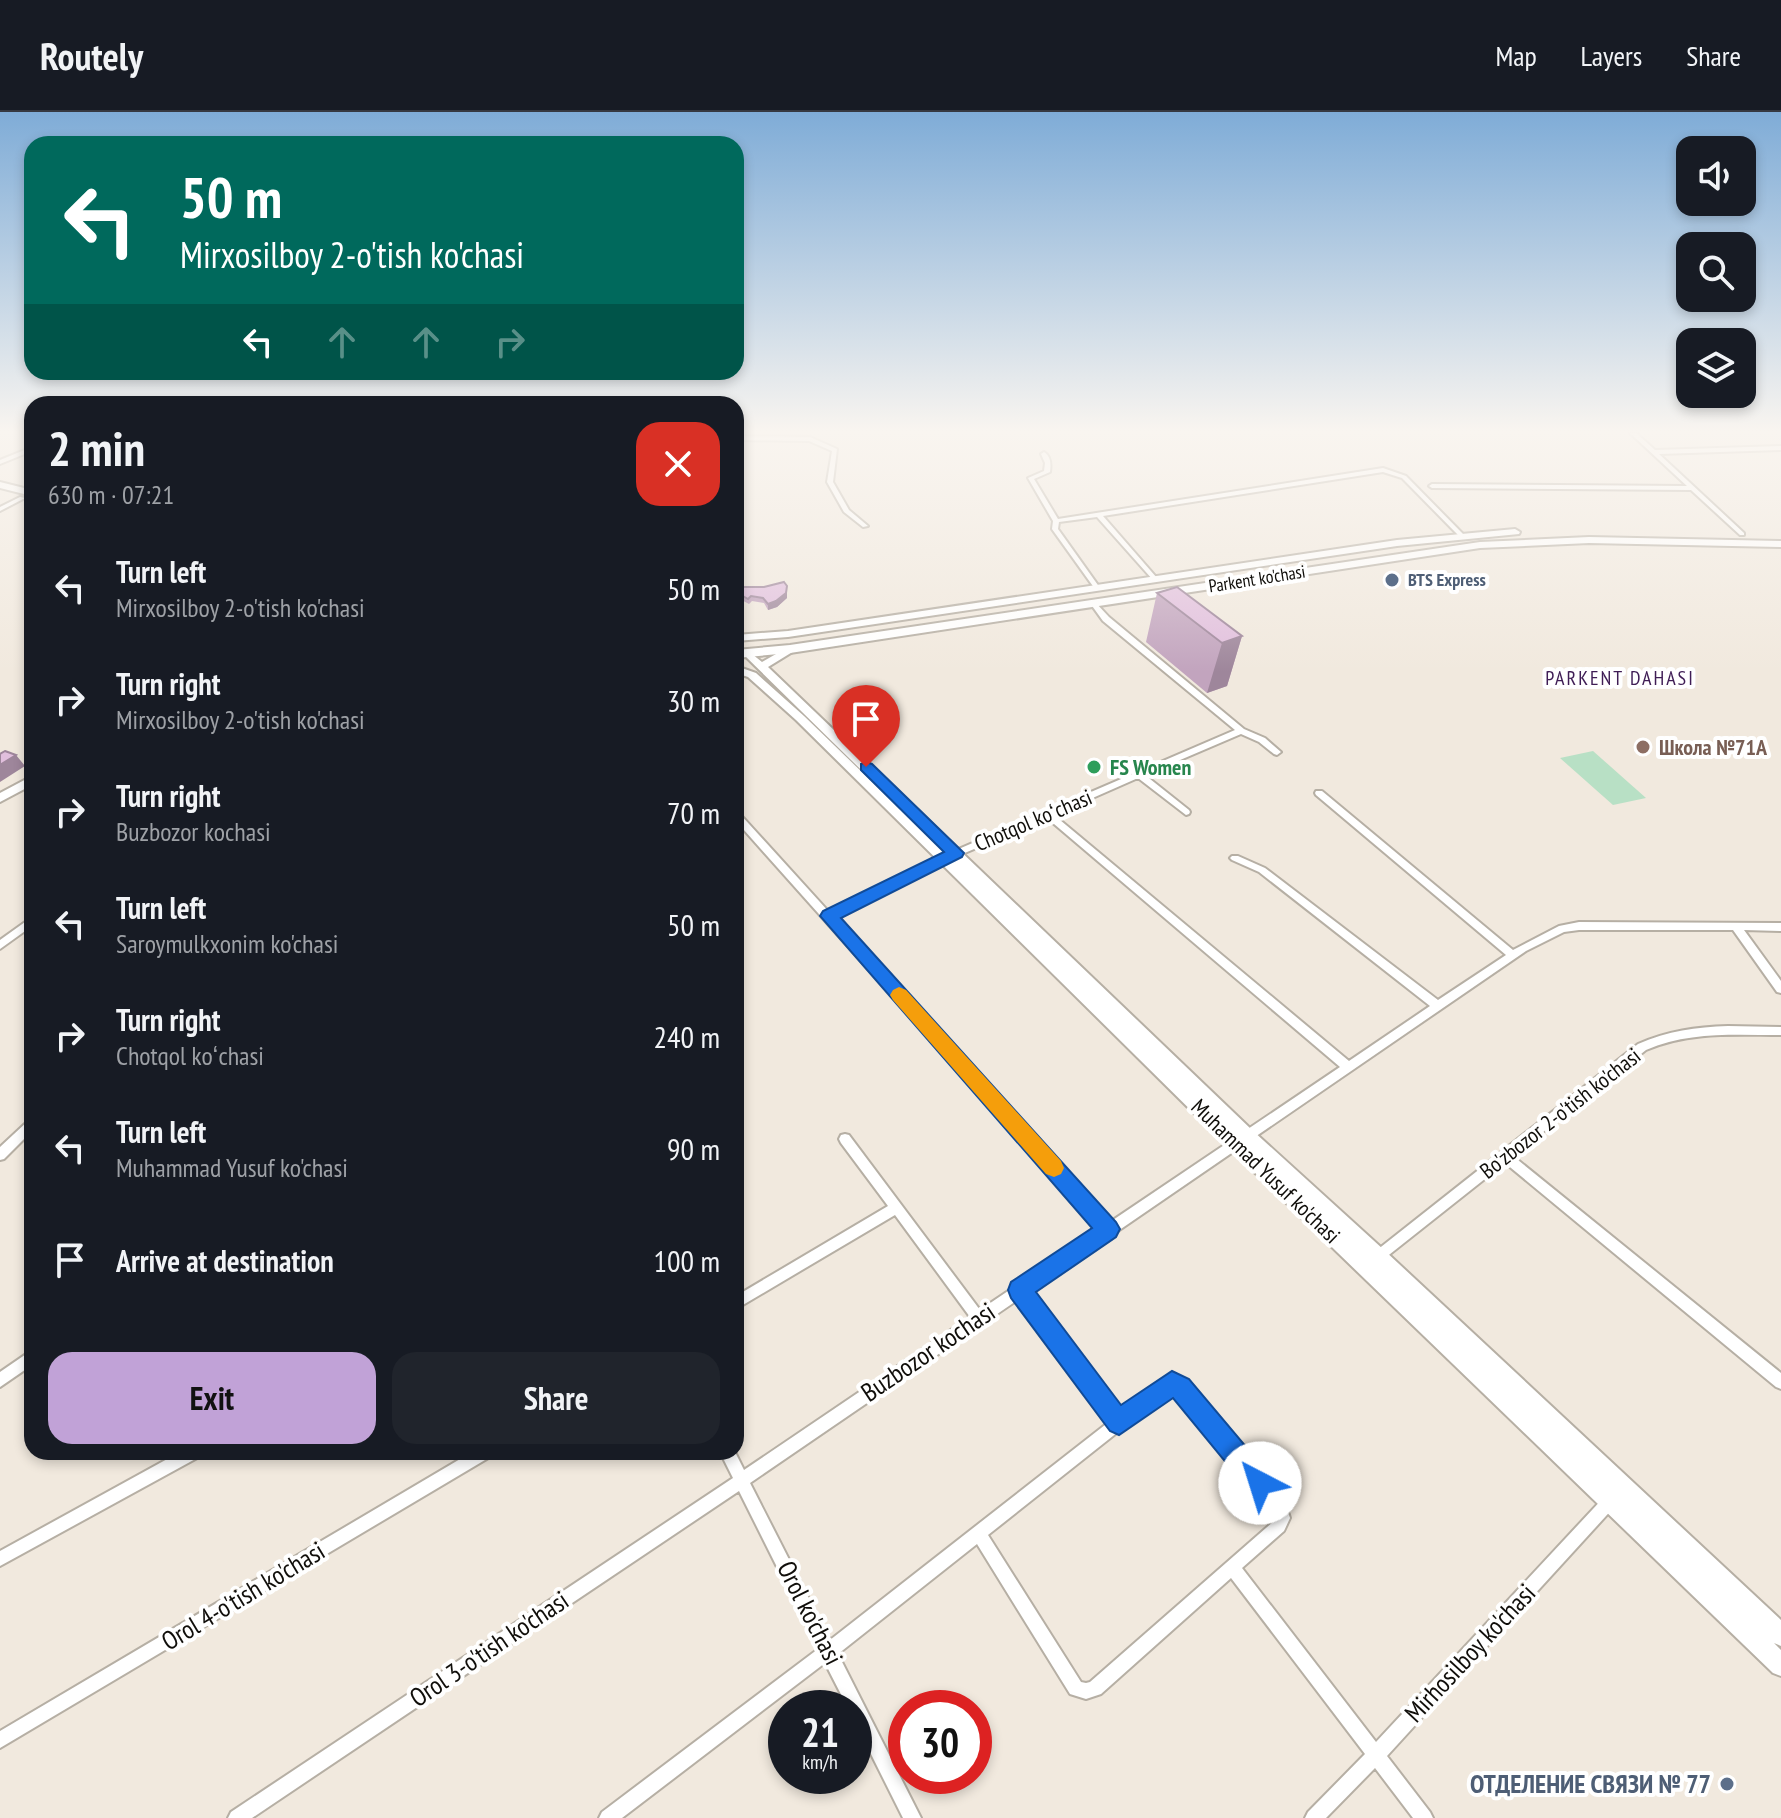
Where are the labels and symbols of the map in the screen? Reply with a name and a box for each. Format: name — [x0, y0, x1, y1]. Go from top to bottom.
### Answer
street label: Parkent ko'chasi — [1207, 560, 1307, 598]
place label: BTS Express — [1408, 568, 1486, 591]
marker: BTS Express — [1383, 571, 1401, 589]
district label: PARKENT DAHASI — [1545, 665, 1695, 691]
pin — [832, 685, 900, 767]
place label: Школа №71А — [1659, 733, 1768, 761]
marker: Школа №71А — [1634, 738, 1652, 756]
place label: FS Women — [1110, 753, 1192, 781]
marker: FS Women — [1085, 758, 1103, 776]
street label: Chotqol koʻchasi — [970, 783, 1096, 857]
street label: Bo'zbozor 2-o'tish ko'chasi — [1474, 1042, 1646, 1184]
street label: Muhammad Yusuf ko'chasi — [1186, 1093, 1346, 1249]
street label: Buzbozor kochasi — [854, 1295, 1001, 1408]
position arrow — [1218, 1441, 1302, 1525]
street label: Orol 4-o'tish ko'chasi — [155, 1534, 330, 1657]
street label: Orol ko'chasi — [770, 1555, 851, 1670]
street label: Mirhosilboy ko'chasi — [1397, 1577, 1542, 1729]
street label: Orol 3-o'tish ko'chasi — [403, 1583, 575, 1714]
speed limit sign: 30 — [888, 1690, 992, 1794]
place label: ОТДЕЛЕНИЕ СВЯЗИ № 77 — [1470, 1767, 1711, 1800]
marker: ОТДЕЛЕНИЕ СВЯЗИ № 77 — [1718, 1775, 1736, 1793]

